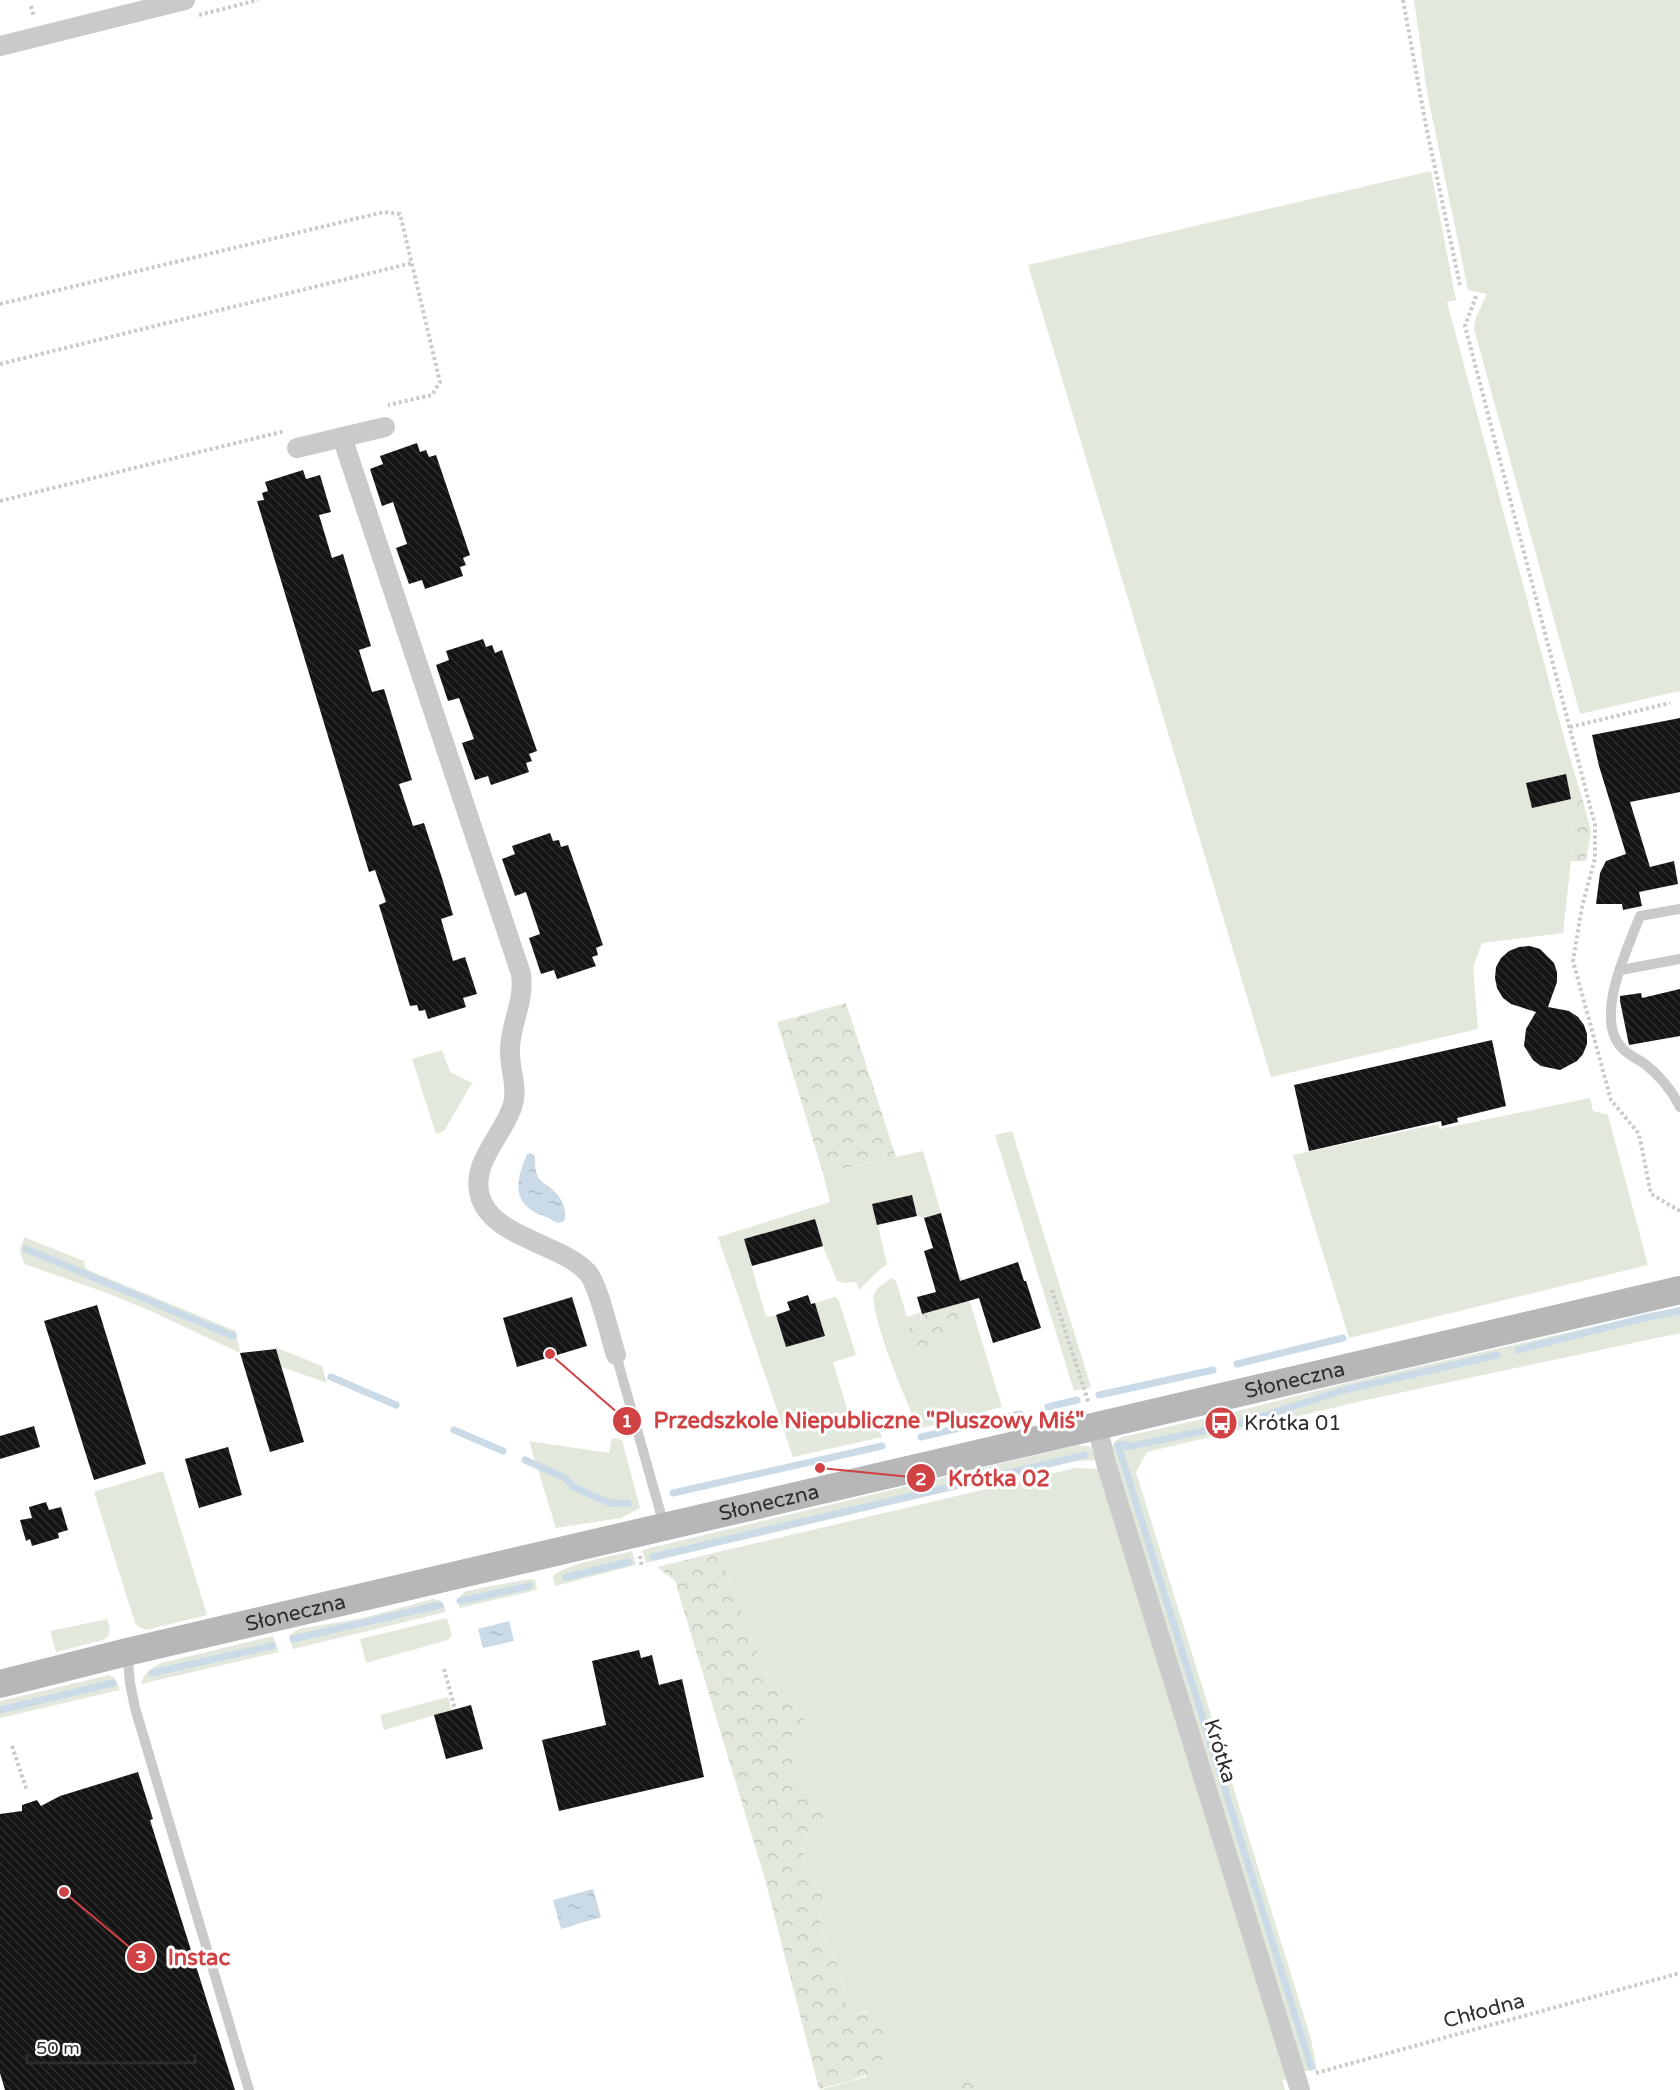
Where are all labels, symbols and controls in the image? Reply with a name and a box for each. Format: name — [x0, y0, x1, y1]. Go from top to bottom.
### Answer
street label: Słoneczna — [1242, 1356, 1347, 1404]
callout: Przedszkole Niepubliczne "Pluszowy Miś" — [612, 1401, 1096, 1441]
bus stop icon: Krótka 01 — [1203, 1405, 1239, 1441]
text: Przedszkole Niepubliczne "Pluszowy Miś" — [654, 1408, 1084, 1434]
text: 1 — [621, 1410, 633, 1432]
place label: Krótka 01 — [1244, 1411, 1341, 1436]
callout: Krótka 02 — [906, 1458, 1062, 1498]
text: Krótka 02 — [948, 1466, 1050, 1492]
text: 2 — [915, 1468, 927, 1490]
street label: Słoneczna — [716, 1479, 821, 1526]
street label: Słoneczna — [243, 1589, 348, 1636]
street label: Krótka — [1198, 1716, 1242, 1786]
callout: Instac — [126, 1937, 242, 1977]
text: Instac — [168, 1945, 230, 1971]
text: 3 — [135, 1946, 147, 1968]
street label: Chłodna — [1440, 1988, 1528, 2034]
scale bar — [27, 2027, 195, 2065]
text: 50 m — [36, 2037, 80, 2059]

